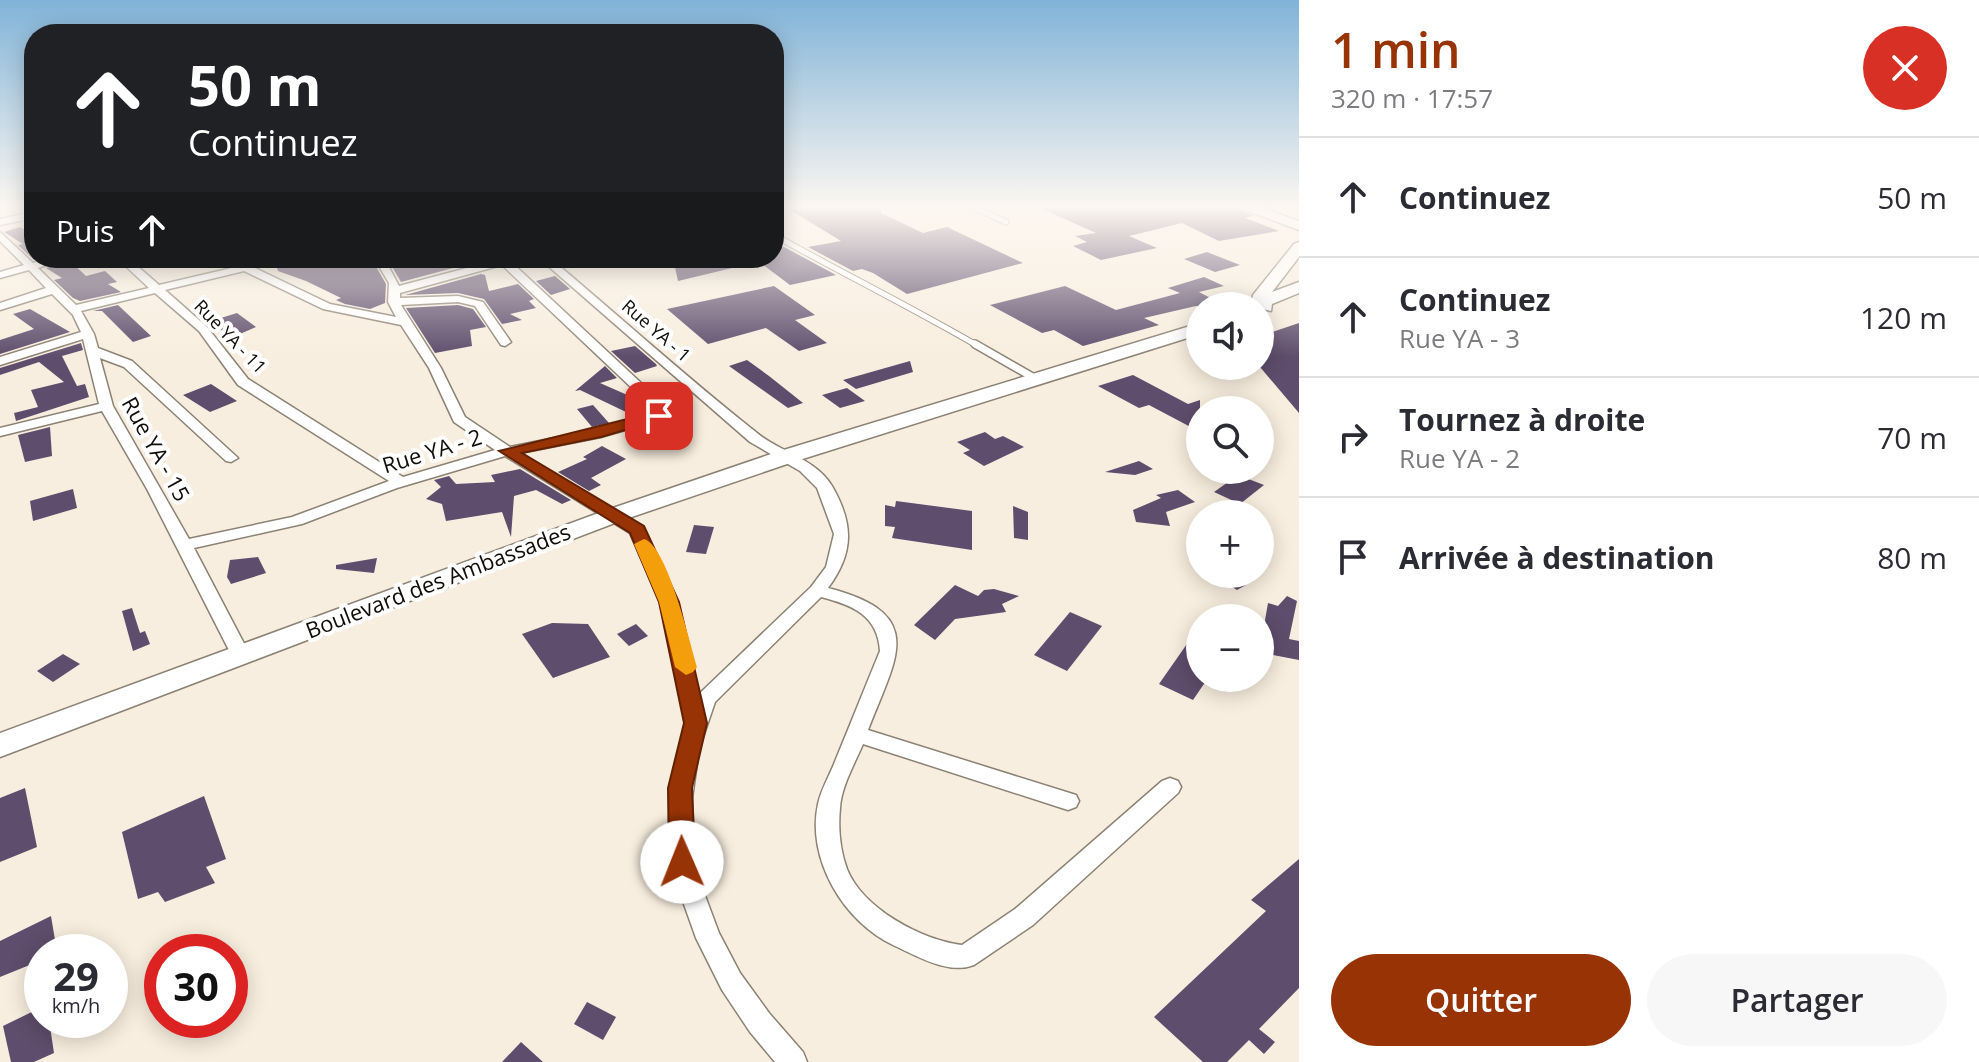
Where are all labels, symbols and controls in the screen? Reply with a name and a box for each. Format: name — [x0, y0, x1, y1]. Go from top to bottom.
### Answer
text: 1 min — [1331, 17, 1461, 82]
button: close — [1863, 26, 1947, 110]
text: 50 m — [188, 46, 322, 122]
icon: ahead — [56, 56, 160, 160]
text: 320 m · 17:57 — [1331, 80, 1493, 116]
text: Continuez — [188, 118, 358, 167]
icon: ahead — [1331, 175, 1375, 219]
text: Continuez — [1399, 177, 1550, 218]
text: 50 m — [1877, 177, 1947, 218]
icon: ahead — [130, 208, 174, 252]
text: Puis — [56, 210, 114, 251]
text: Continuez — [1399, 279, 1550, 320]
map controls — [1186, 292, 1274, 692]
button: sound — [1186, 292, 1274, 380]
street label: Rue YA - 11 — [189, 294, 272, 378]
street label: Rue YA - 1 — [617, 294, 696, 367]
icon: ahead — [1331, 295, 1375, 339]
text: 120 m — [1860, 297, 1947, 338]
text: Rue YA - 3 — [1399, 320, 1520, 356]
pin — [625, 382, 693, 450]
street label: Rue YA - 15 — [116, 391, 198, 506]
icon: arrive — [637, 394, 681, 438]
button: search — [1186, 396, 1274, 484]
text: Tournez à droite — [1399, 399, 1645, 440]
icon: right — [1331, 415, 1375, 459]
text: 70 m — [1877, 417, 1947, 458]
street label: Rue YA - 2 — [378, 421, 485, 479]
text: Rue YA - 2 — [1399, 440, 1520, 476]
button: + — [1186, 500, 1274, 588]
street label: Boulevard des Ambassades — [301, 516, 575, 645]
icon: arrive — [1331, 535, 1375, 579]
text: Arrivée à destination — [1399, 537, 1714, 578]
text: 80 m — [1877, 537, 1947, 578]
button: − — [1186, 604, 1274, 692]
position arrow — [640, 820, 724, 904]
speed limit sign: 30 — [144, 934, 248, 1038]
text: 29 — [53, 948, 99, 1003]
button: Quitter — [1331, 954, 1631, 1046]
button: Partager — [1647, 954, 1947, 1046]
text: km/h — [52, 992, 100, 1019]

